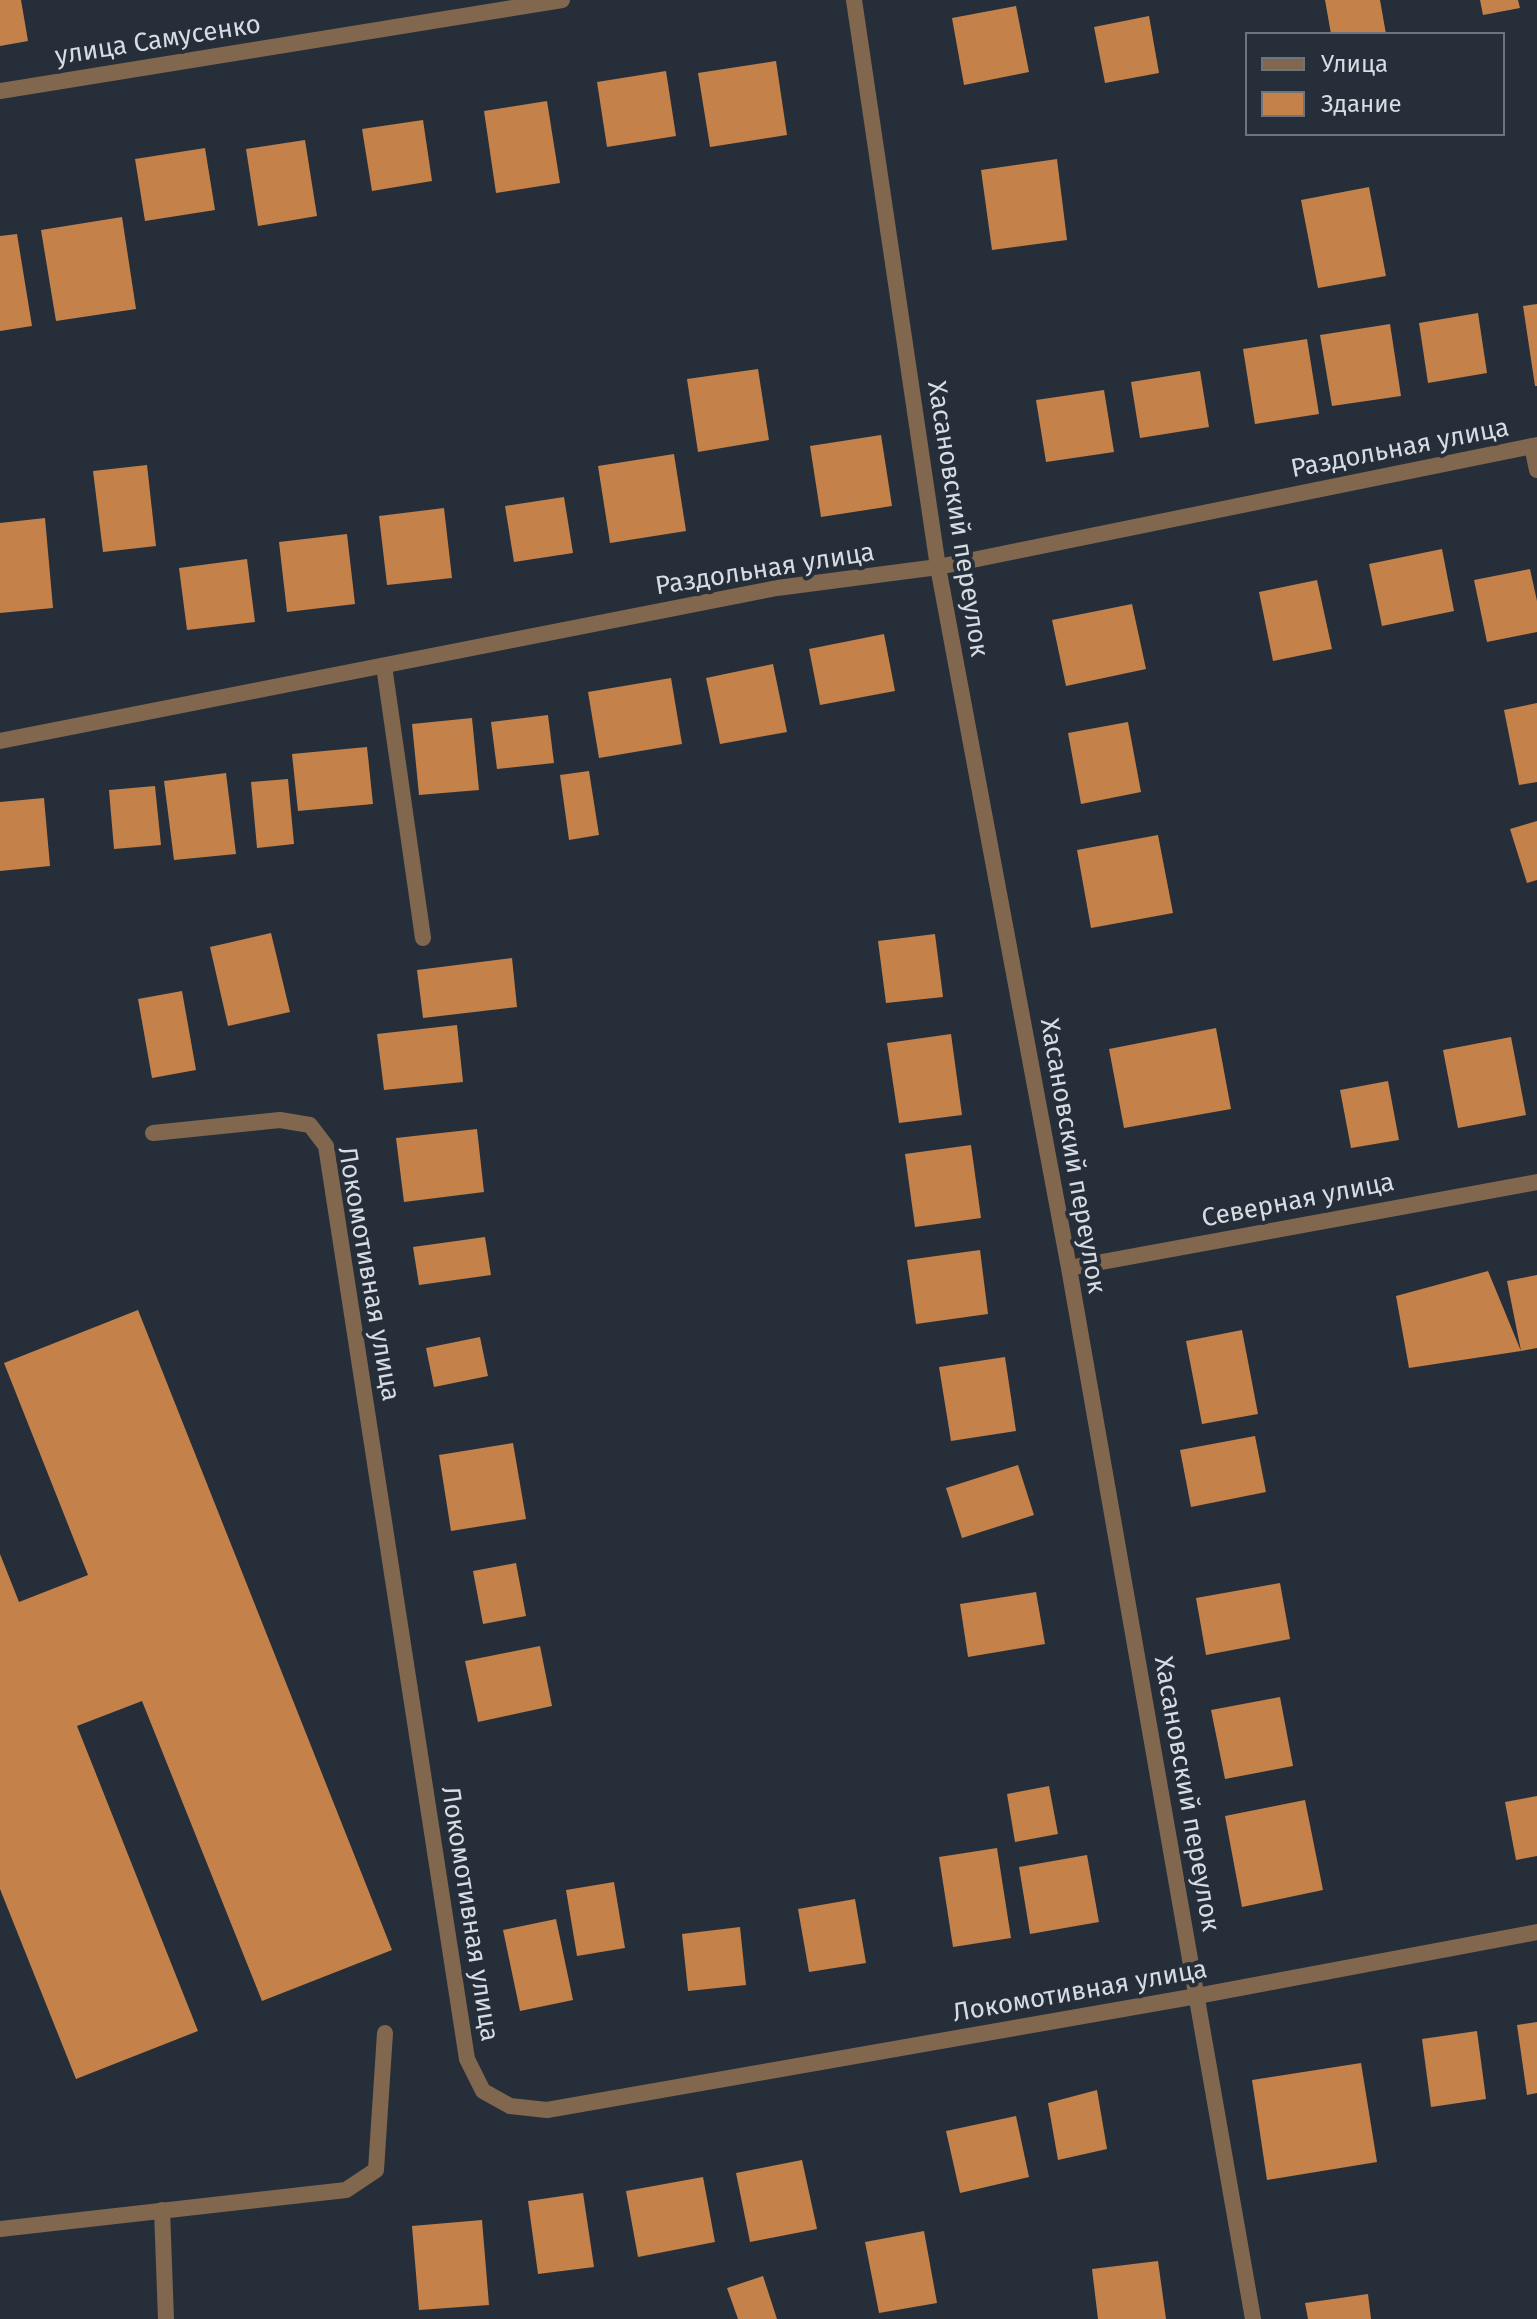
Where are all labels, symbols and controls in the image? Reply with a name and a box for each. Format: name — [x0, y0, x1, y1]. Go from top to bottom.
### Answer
street label: улица Самусенко — [53, 9, 263, 73]
legend — [1245, 32, 1505, 136]
text: Улица — [1321, 50, 1388, 78]
text: Здание — [1321, 90, 1402, 118]
street label: Хасановский переулок — [920, 379, 994, 659]
street label: Раздольная улица — [1288, 413, 1512, 485]
street label: Раздольная улица — [653, 537, 877, 603]
street label: Хасановский переулок — [1032, 1016, 1112, 1296]
street label: Локомотивная улица — [330, 1144, 406, 1404]
street label: Северная улица — [1199, 1167, 1397, 1235]
street label: Хасановский переулок — [1146, 1654, 1226, 1934]
street label: Локомотивная улица — [433, 1784, 505, 2044]
street label: Локомотивная улица — [950, 1954, 1210, 2030]

